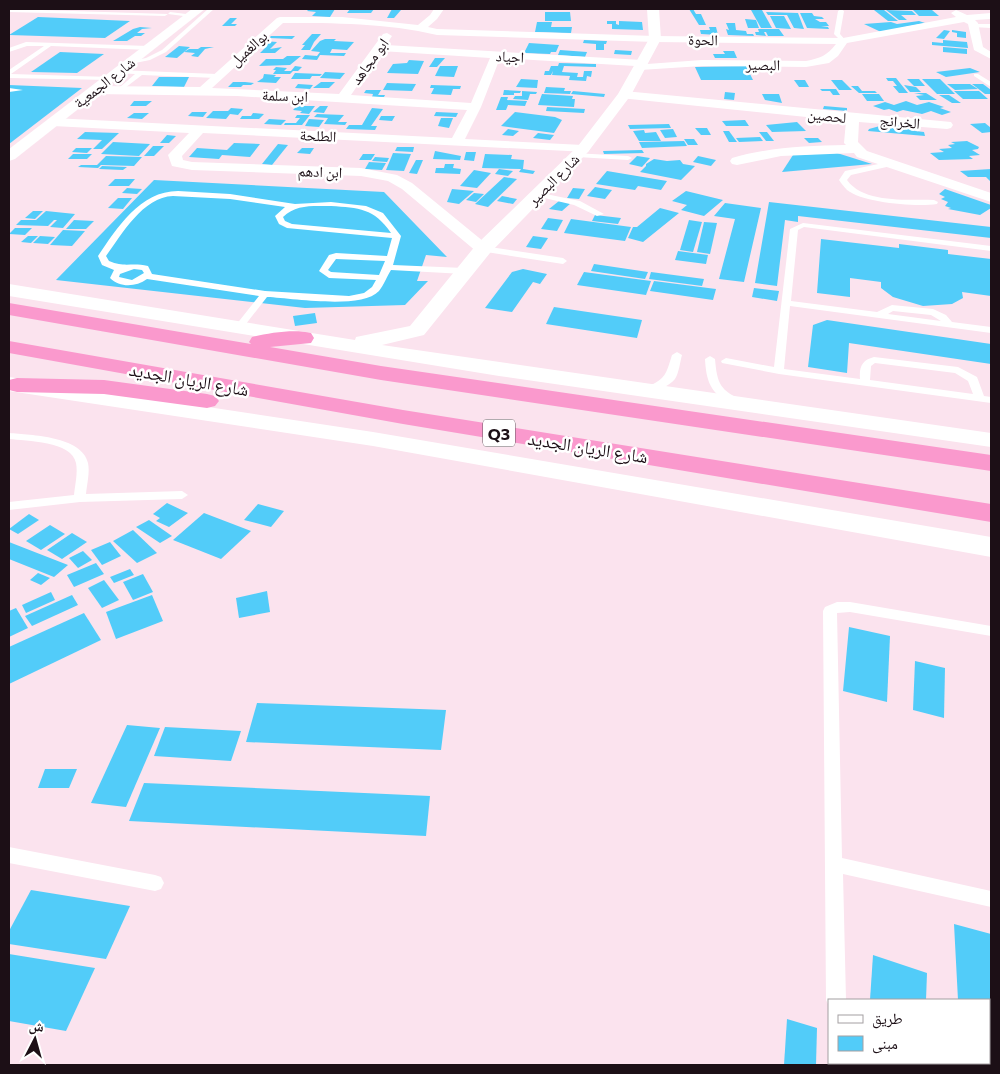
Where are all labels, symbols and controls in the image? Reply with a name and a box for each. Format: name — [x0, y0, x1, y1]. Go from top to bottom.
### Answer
street label: بوالغميل — [225, 26, 272, 71]
street label: الحوة — [688, 30, 718, 49]
street label: ابو مجاهد — [346, 34, 393, 88]
street label: اجياد — [495, 46, 525, 66]
street label: شارع الجمعية — [70, 52, 140, 113]
street label: البصير — [745, 55, 780, 74]
street label: ابن سلمة — [262, 85, 308, 107]
street label: لحصين — [806, 104, 847, 128]
street label: الخرانج — [879, 110, 921, 134]
street label: الطلحة — [299, 125, 337, 145]
street label: شارع البصير — [523, 149, 584, 211]
street label: ابن ادهم — [297, 161, 343, 183]
street label: شارع الريان الجديد — [127, 358, 251, 401]
road number: Q3 — [483, 419, 515, 446]
street label: شارع الريان الجديد — [526, 427, 650, 468]
legend — [828, 999, 990, 1064]
text: طريق — [872, 1009, 903, 1029]
north arrow — [10, 1014, 60, 1064]
text: ش — [28, 1016, 45, 1036]
text: مبنى — [872, 1034, 898, 1054]

